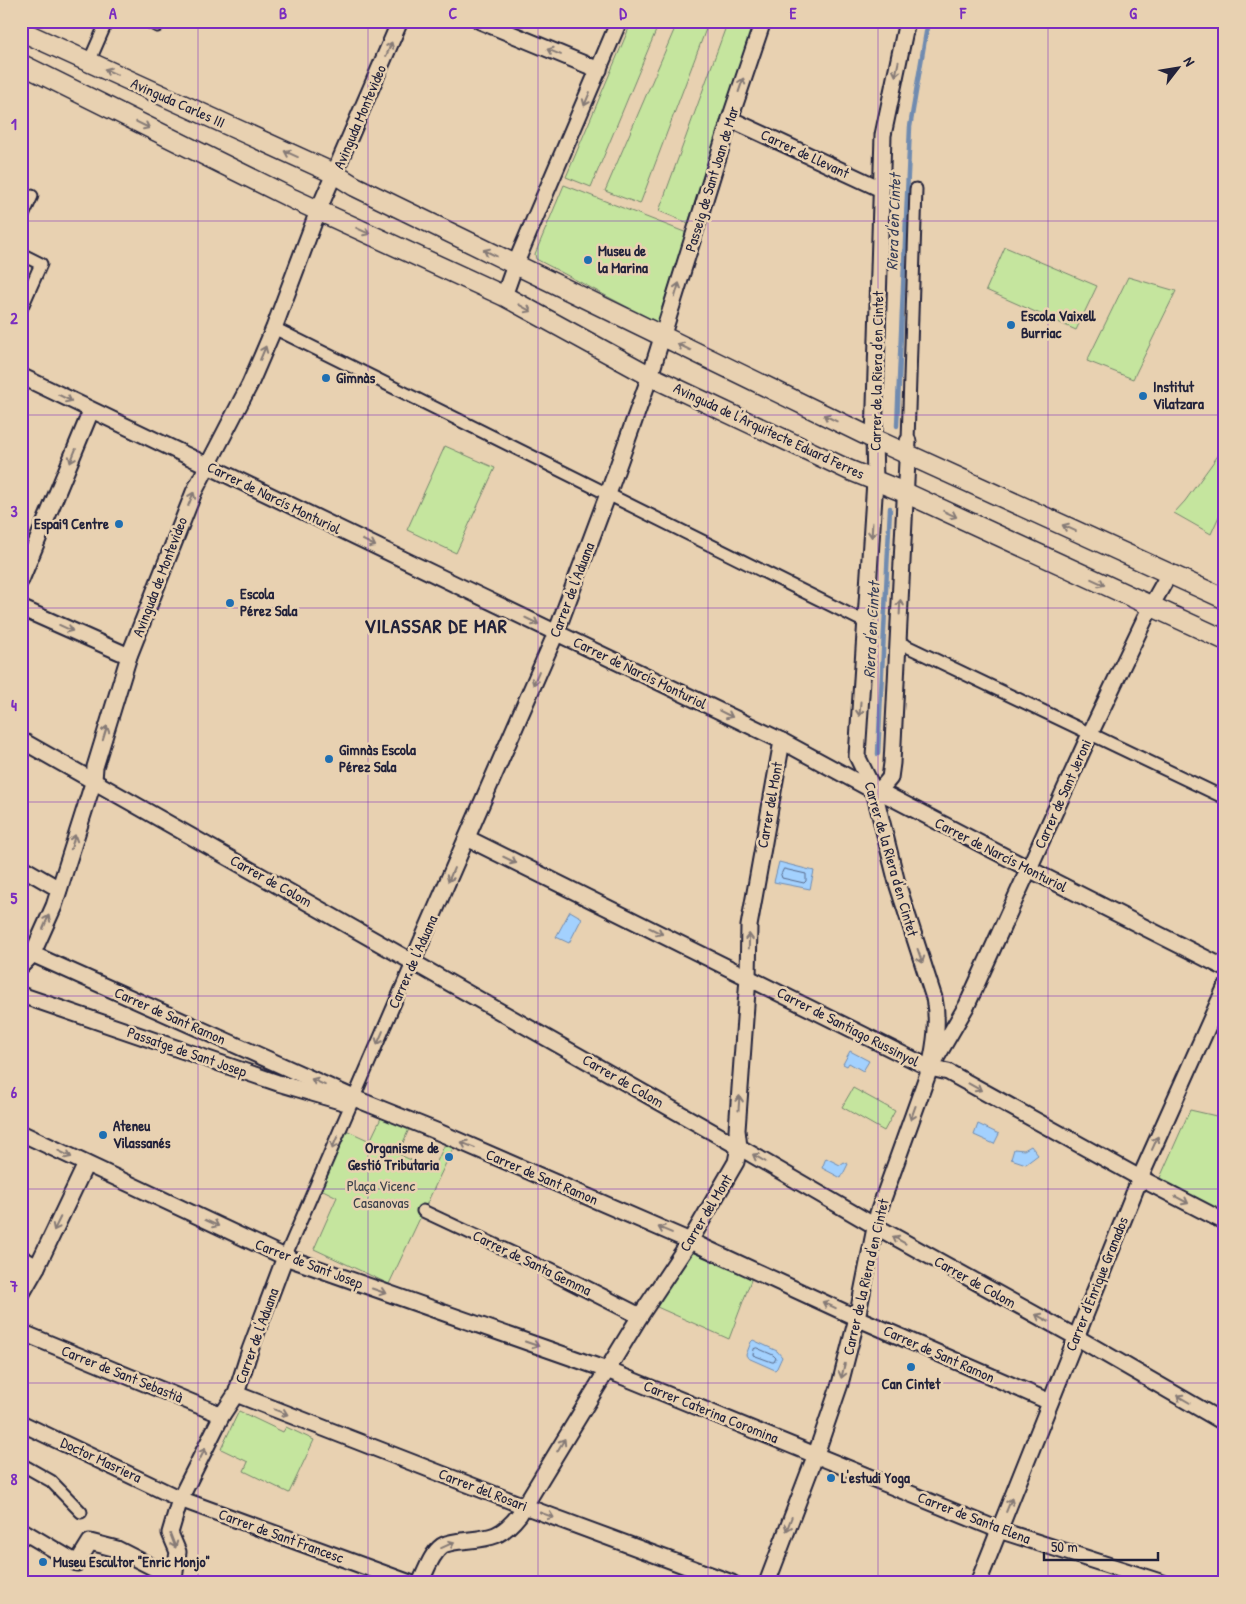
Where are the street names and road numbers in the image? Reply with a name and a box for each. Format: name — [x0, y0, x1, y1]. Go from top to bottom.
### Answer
street label: Avinguda Montevideo — [328, 61, 391, 172]
street label: Avinguda Carles III — [128, 72, 229, 133]
street label: Passeig de Sant Joan de Mar — [679, 103, 744, 254]
street label: Carrer de Llevant — [758, 124, 854, 184]
street label: Carrer de la Riera d'en Cintet — [865, 290, 888, 451]
street label: Avinguda de l'Arquitecte Eduard Ferres — [670, 377, 868, 484]
street label: Carrer de Narcís Monturiol — [204, 456, 345, 539]
street label: Avinguda de Montevideo — [127, 514, 192, 640]
street label: Carrer de l'Aduana — [544, 539, 599, 640]
street label: Carrer de Narcís Monturiol — [570, 631, 711, 714]
street label: Carrer de Sant Jeroni — [1029, 736, 1096, 852]
street label: Carrer del Mont — [752, 759, 788, 850]
street label: Carrer de la Riera d'en Cintet — [859, 779, 924, 939]
street label: Carrer de Narcís Monturiol — [931, 812, 1071, 897]
street label: Carrer de Colom — [227, 849, 316, 912]
street label: Carrer de l'Aduana — [383, 912, 443, 1012]
street label: Carrer de Sant Ramon — [111, 982, 229, 1050]
street label: Carrer de Santiago Russinyol — [773, 982, 923, 1072]
street label: Passatge de Sant Josep — [125, 1021, 250, 1082]
street label: Carrer de Colom — [579, 1049, 668, 1112]
street label: Carrer de Sant Ramon — [483, 1143, 602, 1210]
street label: Carrer del Mont — [674, 1169, 737, 1255]
street label: Carrer de la Riera d'en Cintet — [837, 1196, 894, 1357]
street label: Carrer d'Enrique Granados — [1060, 1213, 1133, 1354]
street label: Carrer de Santa Gemma — [469, 1225, 595, 1300]
street label: Carrer de Sant Josep — [252, 1233, 367, 1294]
street label: Carrer de Colom — [931, 1250, 1020, 1313]
street label: Carrer de l'Aduana — [230, 1285, 284, 1387]
street label: Carrer de Sant Ramon — [880, 1320, 998, 1388]
street label: Carrer de Sant Sebastià — [58, 1340, 186, 1408]
street label: Carrer Caterina Coromina — [641, 1375, 782, 1448]
street label: Doctor Masriera — [57, 1432, 145, 1487]
street label: Carrer del Rosari — [436, 1463, 531, 1516]
street label: Carrer de Santa Elena — [915, 1486, 1034, 1549]
street label: Carrer de Sant Francesc — [216, 1503, 347, 1568]

